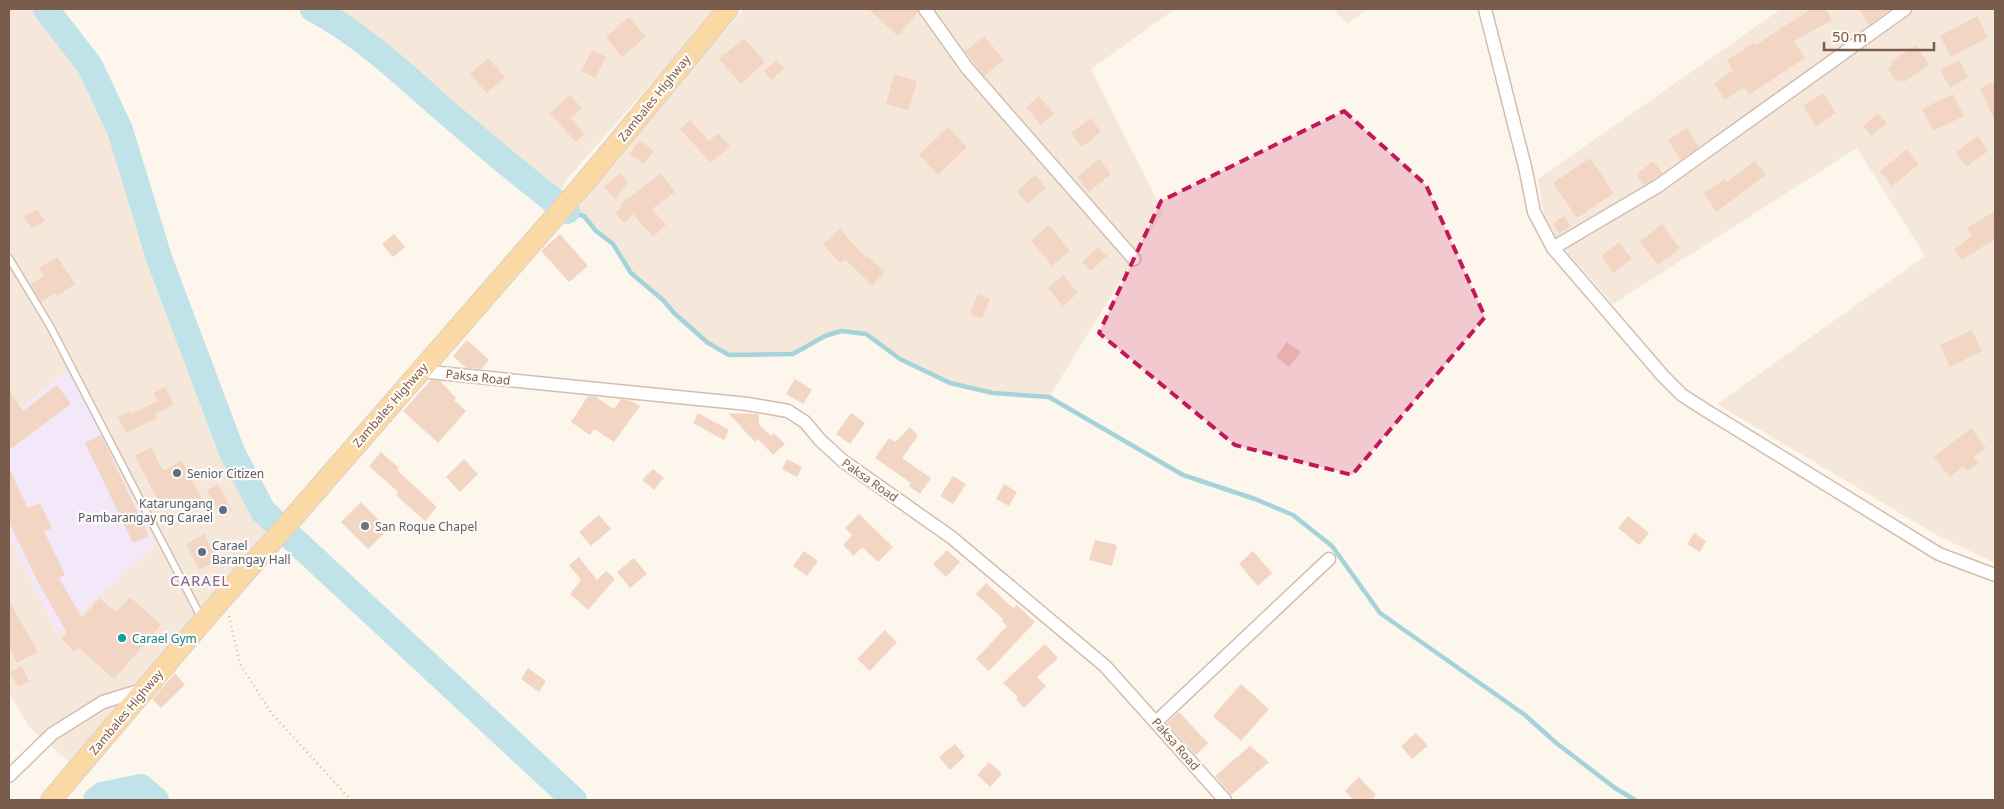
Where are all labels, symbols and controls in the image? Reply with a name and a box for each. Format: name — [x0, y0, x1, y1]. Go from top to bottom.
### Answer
scale bar — [1824, 20, 1934, 52]
text: 50 m — [1832, 26, 1867, 46]
street label: Zambales Highway — [614, 50, 695, 145]
street label: Zambales Highway — [349, 358, 432, 451]
street label: Paksa Road — [445, 365, 511, 389]
street label: Paksa Road — [839, 454, 901, 506]
place label: Senior Citizen — [187, 465, 264, 482]
marker: Senior Citizen — [171, 467, 183, 479]
place label: Katarungang Pambarangay ng Carael — [78, 495, 213, 526]
marker: Katarungang Pambarangay ng Carael — [217, 504, 229, 516]
place label: San Roque Chapel — [375, 518, 477, 535]
marker: San Roque Chapel — [359, 520, 371, 532]
place label: Carael Barangay Hall — [212, 537, 291, 568]
marker: Carael Barangay Hall — [196, 546, 208, 558]
district label: CARAEL — [170, 570, 230, 590]
place label: Carael Gym — [132, 630, 197, 647]
marker: Carael Gym — [116, 632, 128, 644]
street label: Zambales Highway — [85, 665, 167, 758]
street label: Paksa Road — [1148, 714, 1204, 774]

